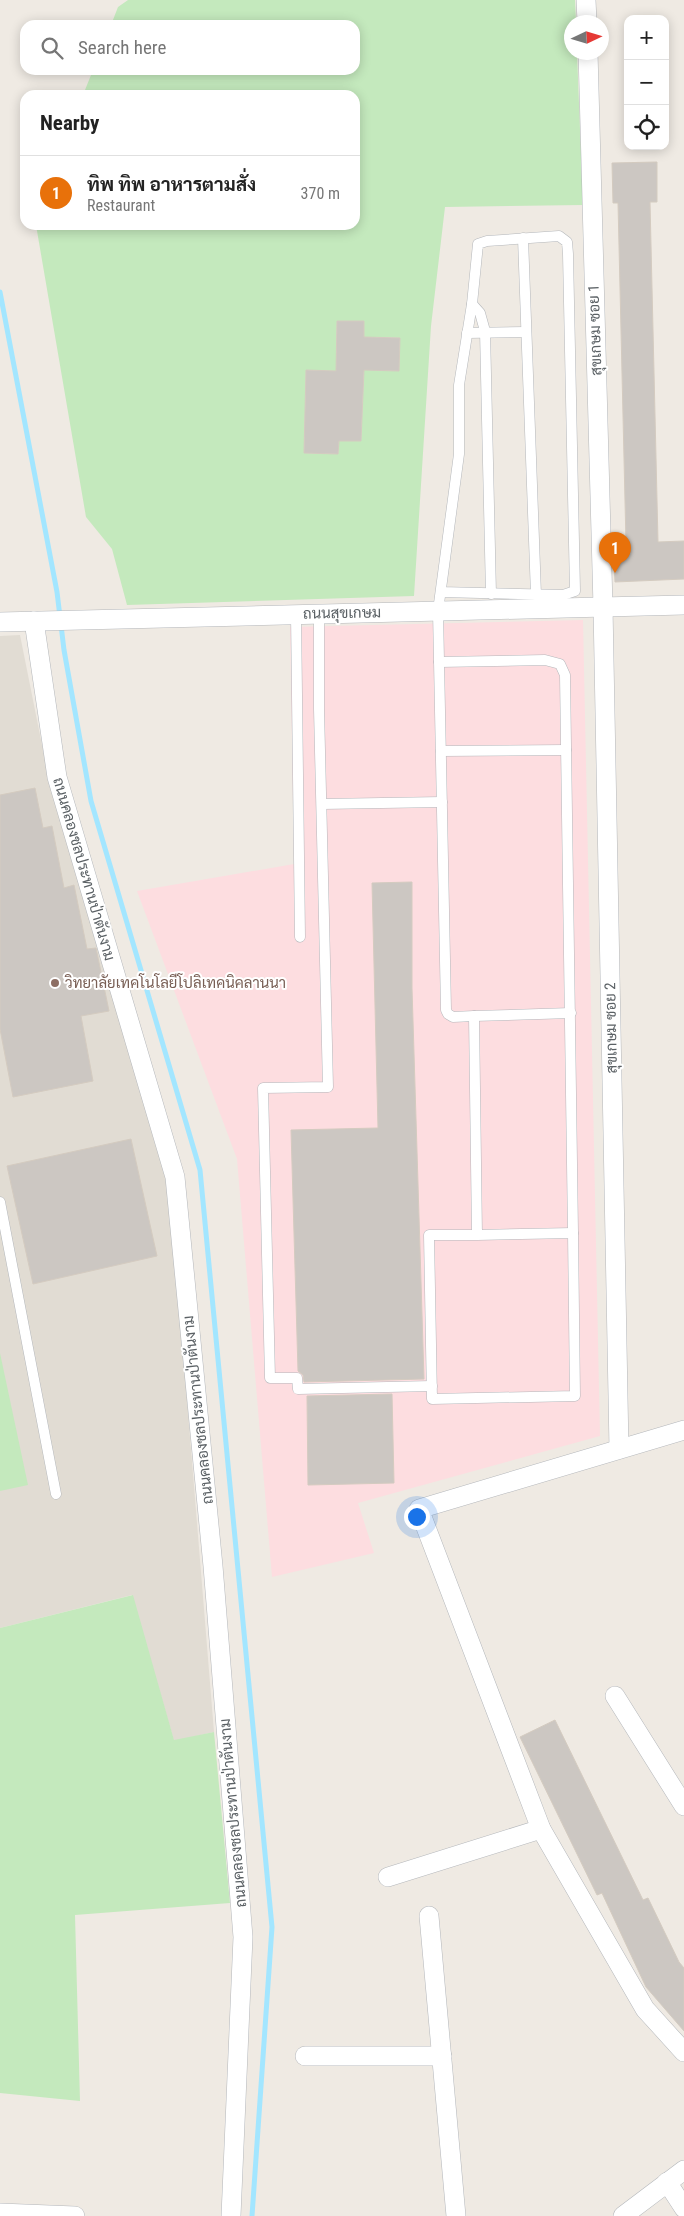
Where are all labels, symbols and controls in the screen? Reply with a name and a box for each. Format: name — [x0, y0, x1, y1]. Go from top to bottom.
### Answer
north arrow — [564, 15, 609, 60]
map controls — [624, 15, 669, 150]
button: + — [624, 15, 669, 60]
search box — [20, 20, 360, 75]
icon: search — [38, 34, 66, 62]
text: Search here — [78, 36, 166, 59]
button: − — [624, 60, 669, 105]
button: locate — [624, 105, 669, 150]
text: Nearby — [40, 111, 99, 135]
text: ทิพ ทิพ อาหารตามสั่ง — [87, 173, 256, 196]
text: 1 — [52, 184, 60, 203]
text: 370 m — [301, 184, 340, 203]
text: Restaurant — [87, 196, 155, 215]
street label: สุขเกษม ซอย 1 — [584, 284, 608, 376]
pin: 1 — [599, 532, 631, 573]
street label: ถนนสุขเกษม — [303, 603, 381, 625]
street label: ถนนคลองชลประทานป่าตันงาม — [49, 775, 120, 963]
place label: วิทยาลัยเทคโนโลยีโปลิเทคนิคลานนา — [65, 973, 286, 992]
marker: วิทยาลัยเทคโนโลยีโปลิเทคนิคลานนา — [49, 977, 61, 989]
street label: สุขเกษม ซอย 2 — [601, 982, 623, 1074]
street label: ถนนคลองชลประทานป่าตันงาม — [178, 1315, 217, 1505]
your location — [404, 1504, 430, 1530]
street label: ถนนคลองชลประทานป่าตันงาม — [215, 1718, 250, 1908]

